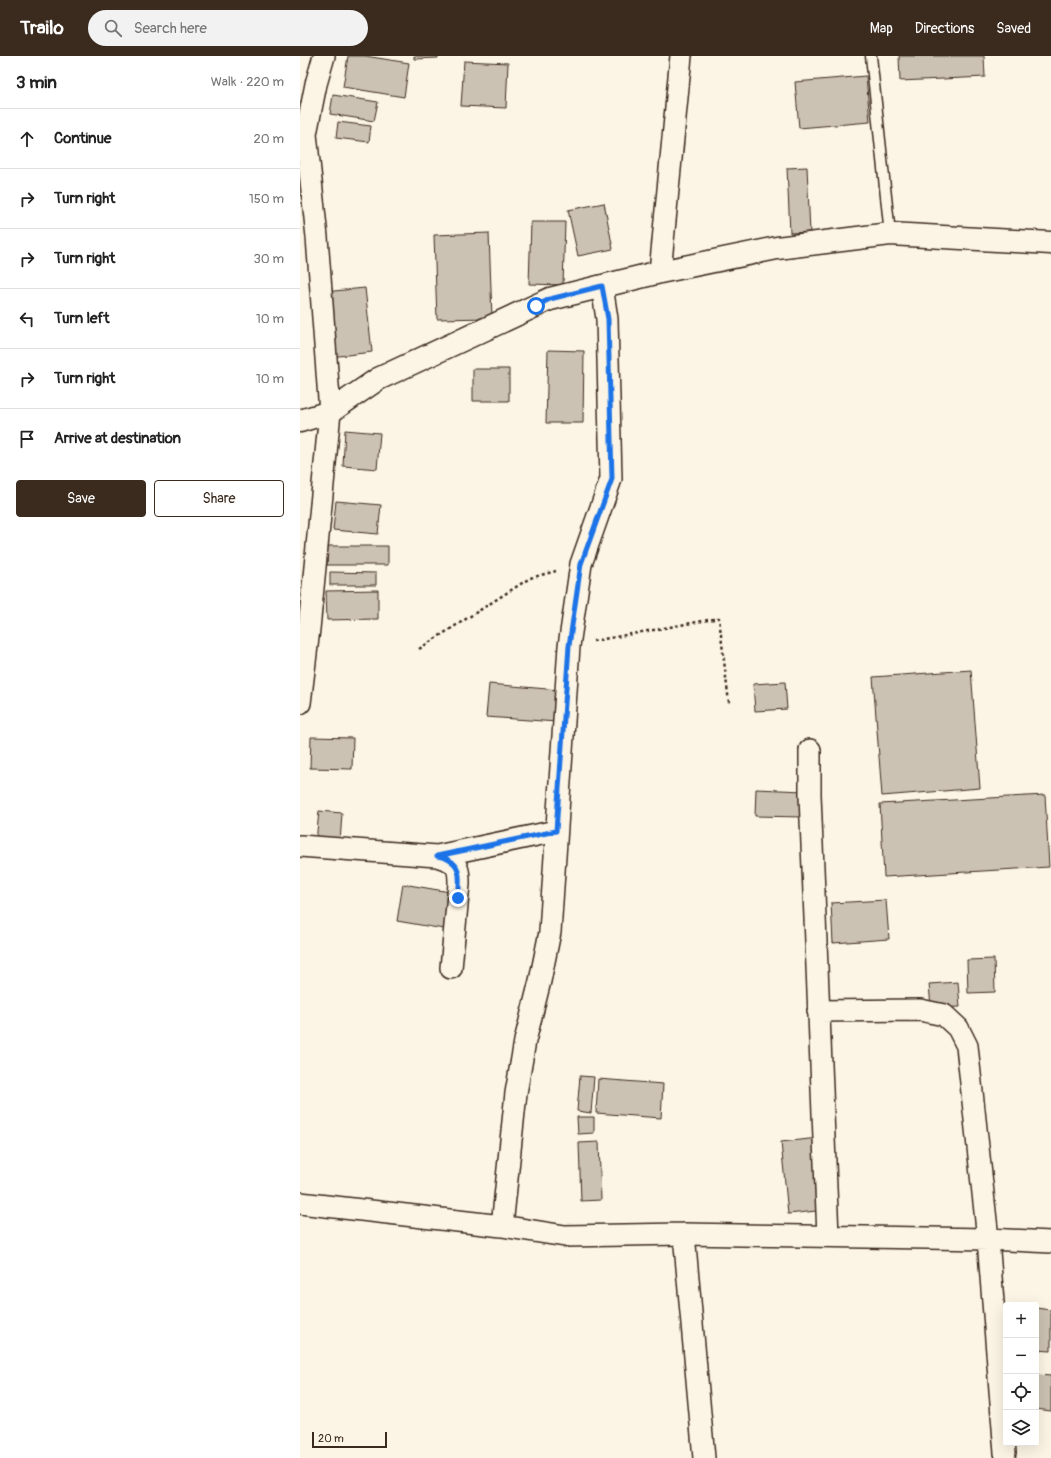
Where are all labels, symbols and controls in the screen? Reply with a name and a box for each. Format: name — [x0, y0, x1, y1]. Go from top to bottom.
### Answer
search box — [88, 10, 368, 46]
text: Trailo — [20, 16, 64, 40]
icon: search — [102, 17, 124, 39]
text: Search here — [134, 19, 207, 38]
text: Map — [870, 20, 893, 37]
text: Directions — [915, 20, 974, 37]
text: Saved — [996, 20, 1031, 37]
text: 3 min — [16, 72, 57, 93]
text: Walk · 220 m — [211, 74, 284, 90]
icon: ahead — [16, 128, 38, 150]
text: Continue — [54, 129, 112, 148]
text: 20 m — [253, 131, 284, 147]
icon: right — [16, 188, 38, 210]
text: Turn right — [54, 189, 115, 208]
text: 150 m — [249, 191, 284, 207]
icon: right — [16, 248, 38, 270]
text: Turn right — [54, 249, 115, 268]
text: 30 m — [254, 251, 284, 267]
route start — [527, 297, 545, 315]
icon: left — [16, 308, 38, 330]
text: Turn left — [54, 309, 110, 328]
text: 10 m — [256, 311, 284, 327]
icon: right — [16, 368, 38, 390]
text: Turn right — [54, 369, 115, 388]
text: 10 m — [256, 371, 284, 387]
icon: arrive — [16, 428, 38, 450]
text: Arrive at destination — [54, 429, 181, 448]
button: Save — [16, 480, 146, 517]
button: Share — [154, 480, 284, 517]
route end — [449, 889, 467, 907]
map controls — [1003, 1302, 1039, 1446]
button: + — [1003, 1302, 1039, 1338]
button: − — [1003, 1338, 1039, 1374]
button: locate — [1003, 1374, 1039, 1410]
button: layers — [1003, 1410, 1039, 1446]
scale bar — [312, 1430, 387, 1449]
text: 20 m — [318, 1432, 344, 1445]

